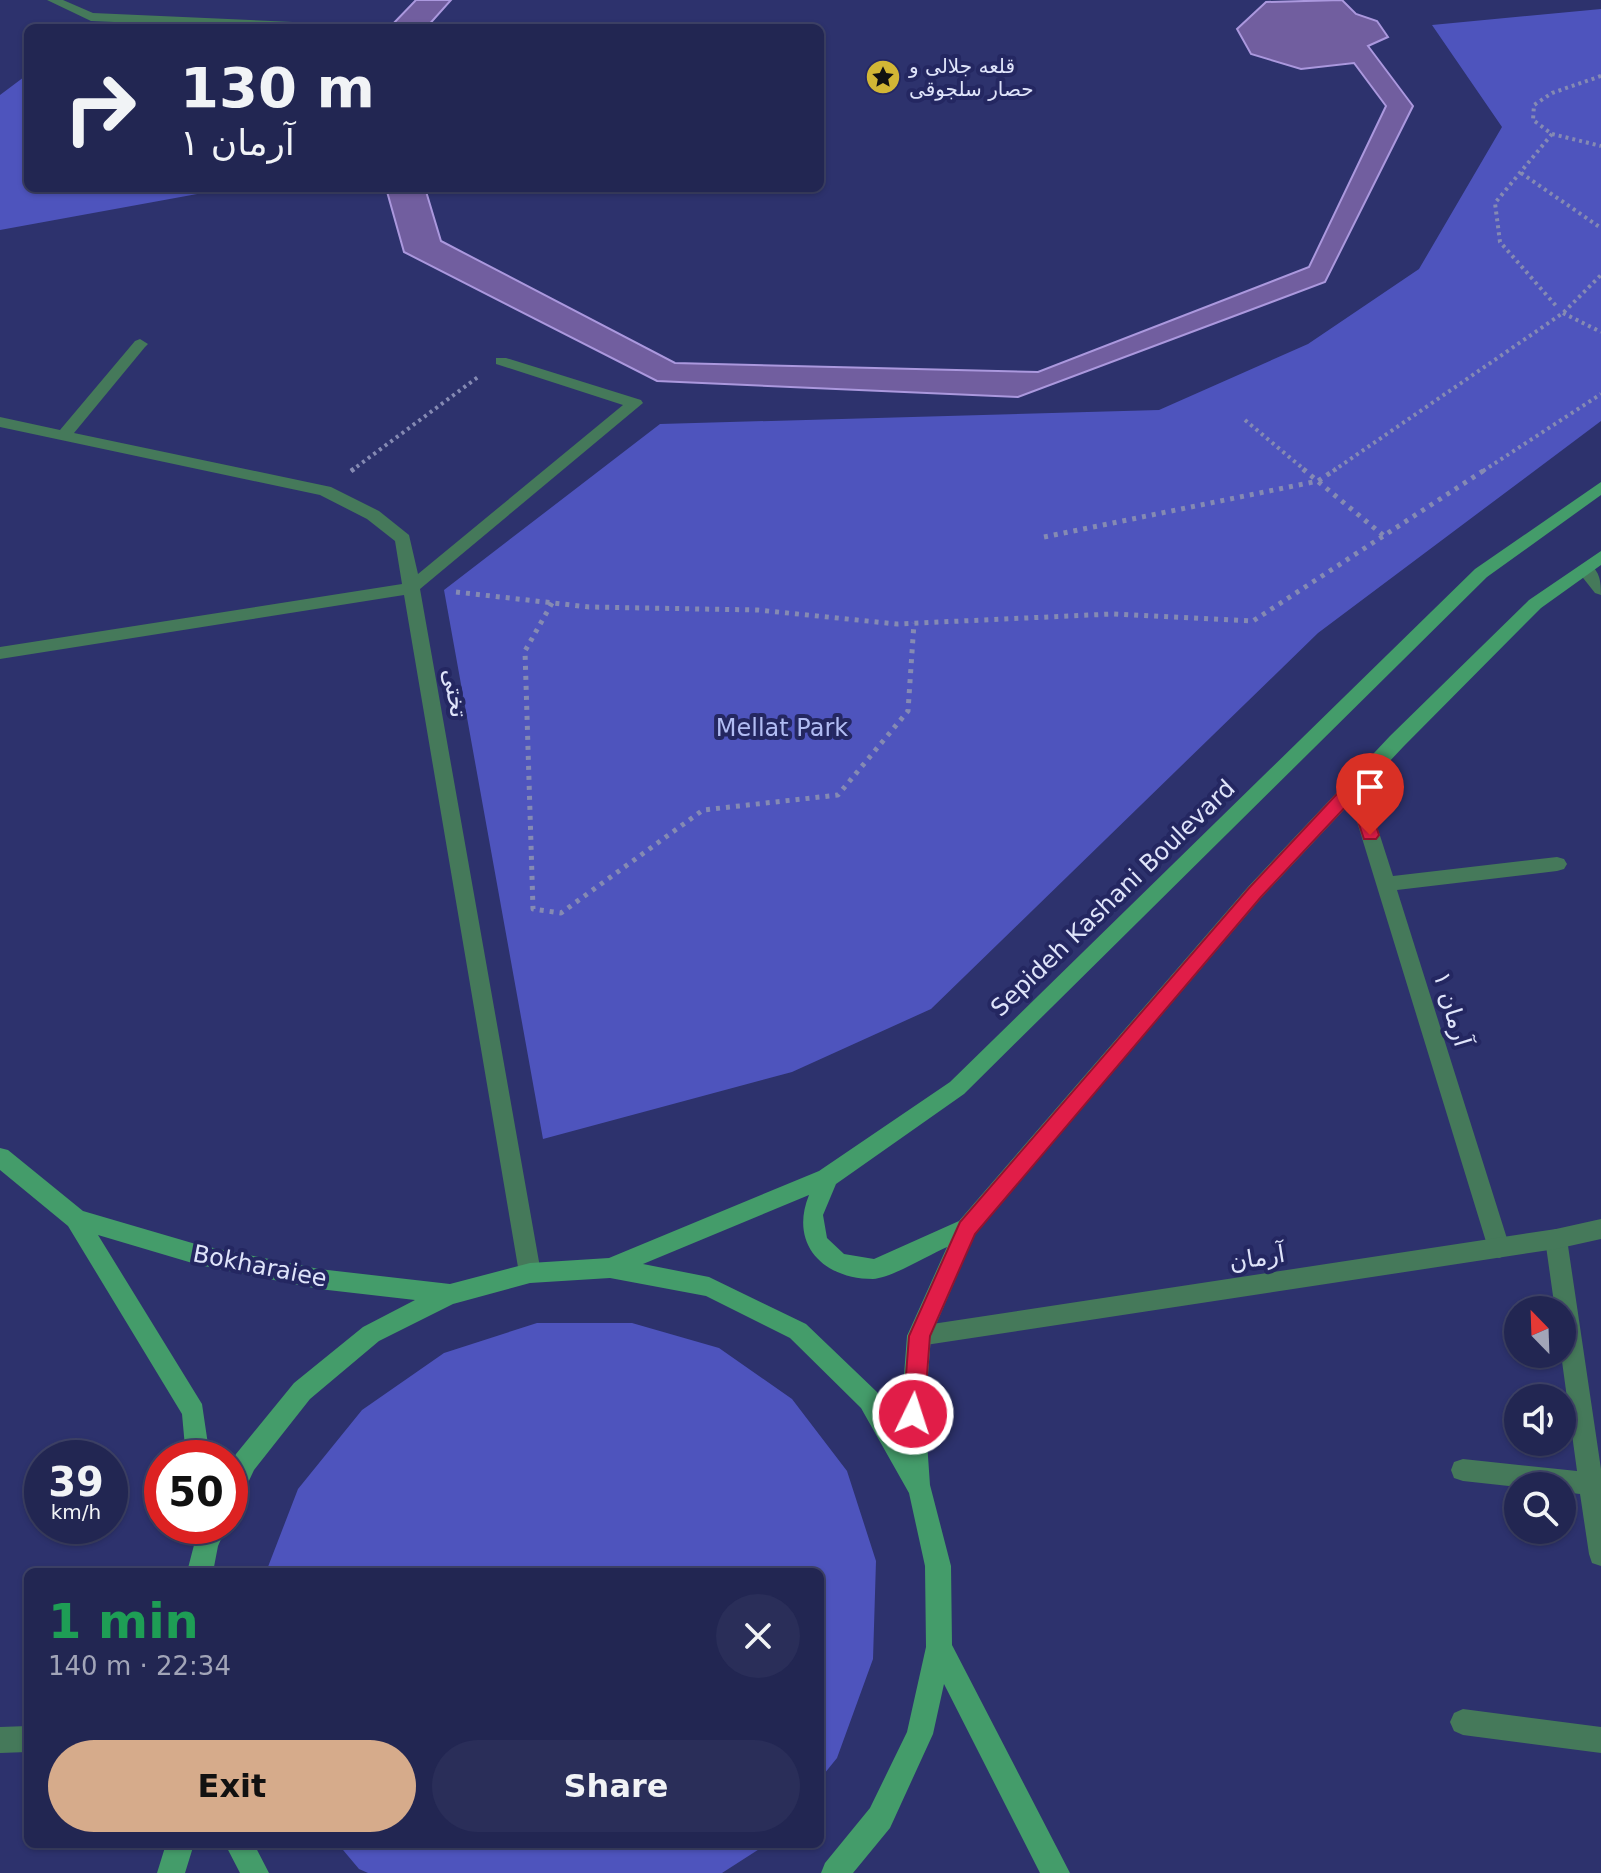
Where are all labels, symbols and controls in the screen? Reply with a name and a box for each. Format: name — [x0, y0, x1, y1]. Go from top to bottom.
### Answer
place label: قلعه جلالی و حصار سلجوقی — [908, 54, 1034, 101]
text: 130 m — [180, 55, 375, 120]
icon: right — [48, 56, 152, 160]
place icon: قلعه جلالی و حصار سلجوقی — [864, 58, 902, 96]
text: آرمان ۱ — [180, 122, 295, 163]
street label: تختی — [437, 666, 473, 720]
park label: Mellat Park — [716, 714, 848, 742]
pin — [1336, 753, 1404, 835]
icon: arrive — [1348, 765, 1392, 809]
street label: Sepideh Kashani Boulevard — [985, 774, 1241, 1022]
street label: آرمان ۱ — [1427, 968, 1478, 1051]
street label: Bokharaiee — [191, 1239, 329, 1293]
street label: آرمان — [1227, 1239, 1288, 1276]
north arrow — [1504, 1296, 1576, 1368]
map controls — [1504, 1296, 1576, 1544]
position arrow — [871, 1372, 955, 1456]
button: sound — [1504, 1384, 1576, 1456]
speed limit sign: 50 — [144, 1440, 248, 1544]
text: 39 — [48, 1459, 104, 1505]
button: search — [1504, 1472, 1576, 1544]
text: km/h — [51, 1500, 101, 1524]
text: 1 min — [48, 1593, 199, 1649]
button: close — [716, 1594, 800, 1678]
text: 140 m · 22:34 — [48, 1651, 231, 1681]
button: Exit — [48, 1740, 416, 1832]
button: Share — [432, 1740, 800, 1832]

